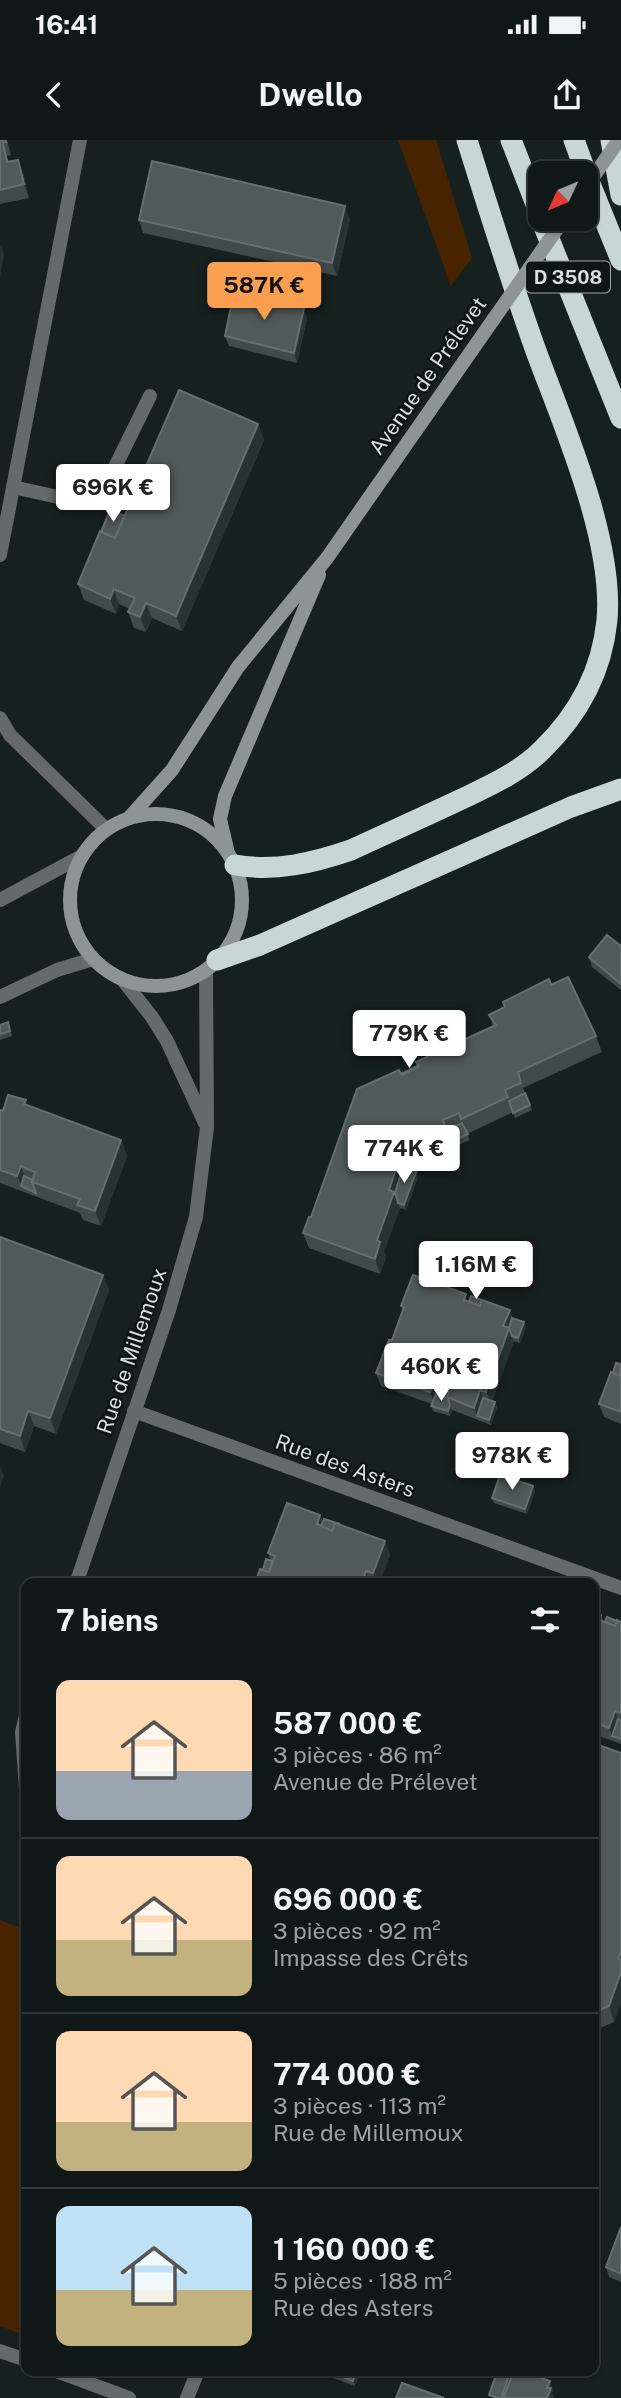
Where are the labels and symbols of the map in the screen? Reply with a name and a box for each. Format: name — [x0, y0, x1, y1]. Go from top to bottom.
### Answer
north arrow — [528, 161, 598, 231]
pin: 587K € — [207, 262, 321, 322]
road number: D 3508 — [526, 262, 610, 293]
street label: Avenue de Prélevet — [364, 292, 491, 459]
pin: 696K € — [56, 464, 170, 524]
pin: 779K € — [352, 1010, 466, 1070]
pin: 774K € — [347, 1126, 461, 1185]
pin: 1.16M € — [411, 1242, 541, 1301]
street label: Rue de Millemoux — [91, 1264, 172, 1437]
pin: 460K € — [384, 1344, 498, 1403]
street label: Rue des Asters — [272, 1429, 418, 1502]
pin: 978K € — [455, 1432, 569, 1492]

